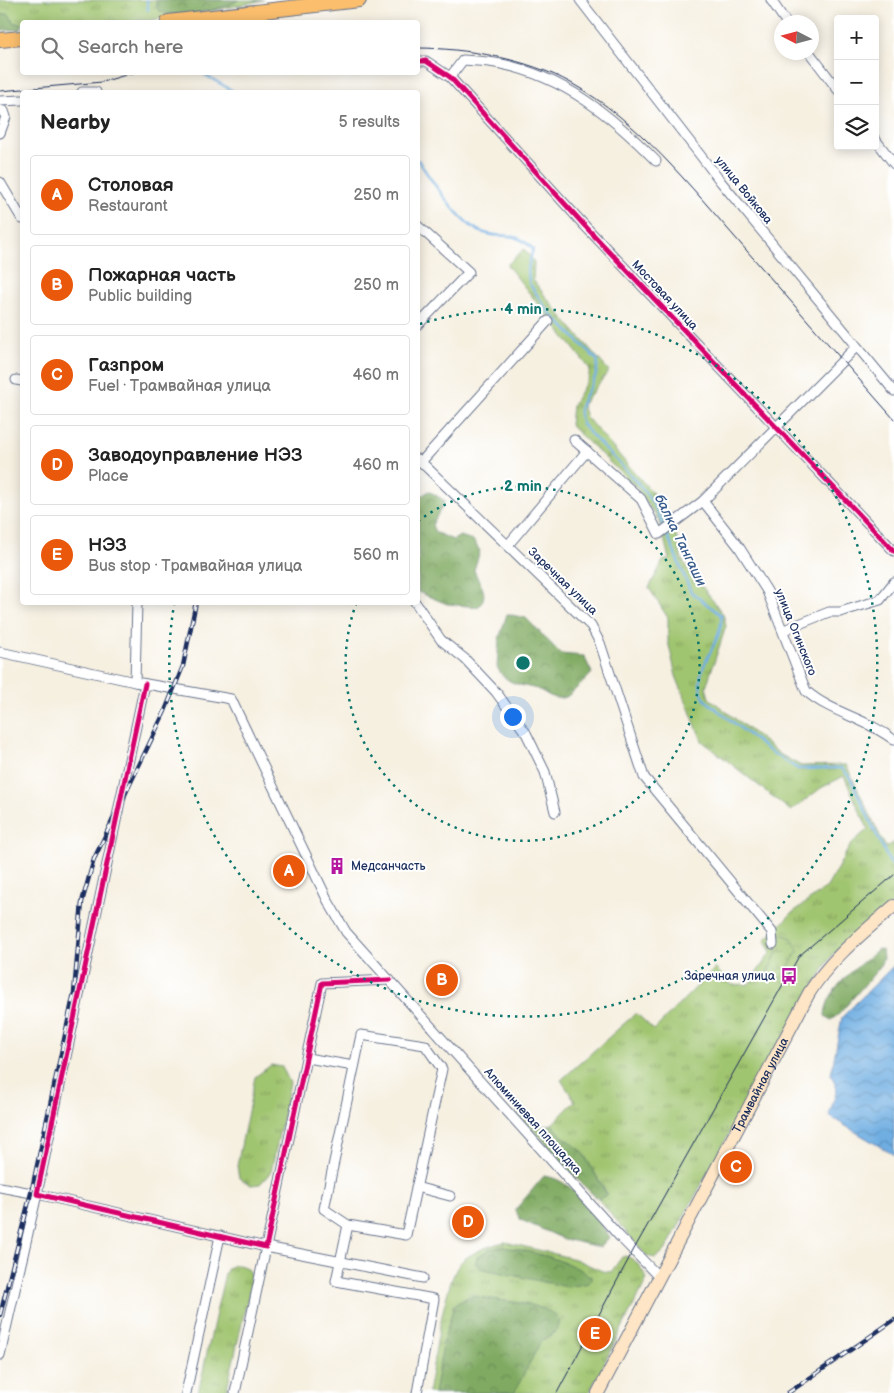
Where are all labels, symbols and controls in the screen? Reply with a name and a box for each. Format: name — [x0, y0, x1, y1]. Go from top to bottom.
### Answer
north arrow — [774, 15, 819, 60]
map controls — [834, 15, 879, 150]
button: + — [834, 15, 879, 60]
search box — [20, 20, 420, 75]
icon: search — [38, 34, 66, 62]
text: Search here — [78, 36, 183, 59]
button: − — [834, 60, 879, 105]
button: layers — [834, 105, 879, 150]
text: Nearby — [40, 110, 110, 135]
text: 5 results — [338, 113, 400, 132]
street label: улица Войкова — [712, 153, 776, 227]
text: Столовая — [88, 174, 174, 197]
text: A — [52, 186, 62, 205]
text: 250 m — [353, 186, 399, 205]
text: Restaurant — [88, 197, 168, 216]
street label: Мостовая улица — [628, 257, 701, 333]
text: Пожарная часть — [88, 264, 236, 287]
text: B — [51, 276, 63, 295]
text: 250 m — [353, 276, 399, 295]
text: Public building — [88, 287, 192, 306]
text: 4 min — [504, 300, 542, 319]
text: Газпром — [88, 354, 164, 377]
text: C — [51, 366, 63, 385]
text: 460 m — [353, 366, 399, 385]
text: Fuel · Трамвайная улица — [88, 377, 271, 396]
text: Заводоуправление НЭЗ — [88, 444, 302, 467]
text: D — [51, 456, 63, 475]
text: 460 m — [353, 456, 399, 475]
text: Place — [88, 467, 129, 486]
text: 2 min — [504, 477, 542, 496]
water label: балка Тангаши — [651, 491, 710, 589]
text: НЭЗ — [88, 534, 127, 557]
street label: Заречная улица — [525, 544, 601, 618]
text: E — [52, 546, 62, 565]
text: 560 m — [353, 546, 399, 565]
text: Bus stop · Трамвайная улица — [88, 557, 303, 576]
street label: улица Огинского — [771, 587, 820, 678]
centre of rings — [514, 654, 532, 672]
your location — [500, 704, 526, 730]
pin: A — [273, 852, 305, 890]
building icon: Медсанчасть — [327, 856, 347, 876]
place label: Медсанчасть — [351, 859, 426, 874]
pin: B — [426, 961, 458, 999]
bus stop icon: Заречная улица — [779, 966, 799, 986]
place label: Заречная улица — [684, 969, 775, 984]
street label: Трамвайная улица — [729, 1035, 792, 1136]
street label: Алюминиевая площадка — [480, 1064, 585, 1178]
pin: C — [720, 1148, 752, 1186]
pin: D — [452, 1203, 484, 1241]
pin: E — [579, 1315, 611, 1353]

